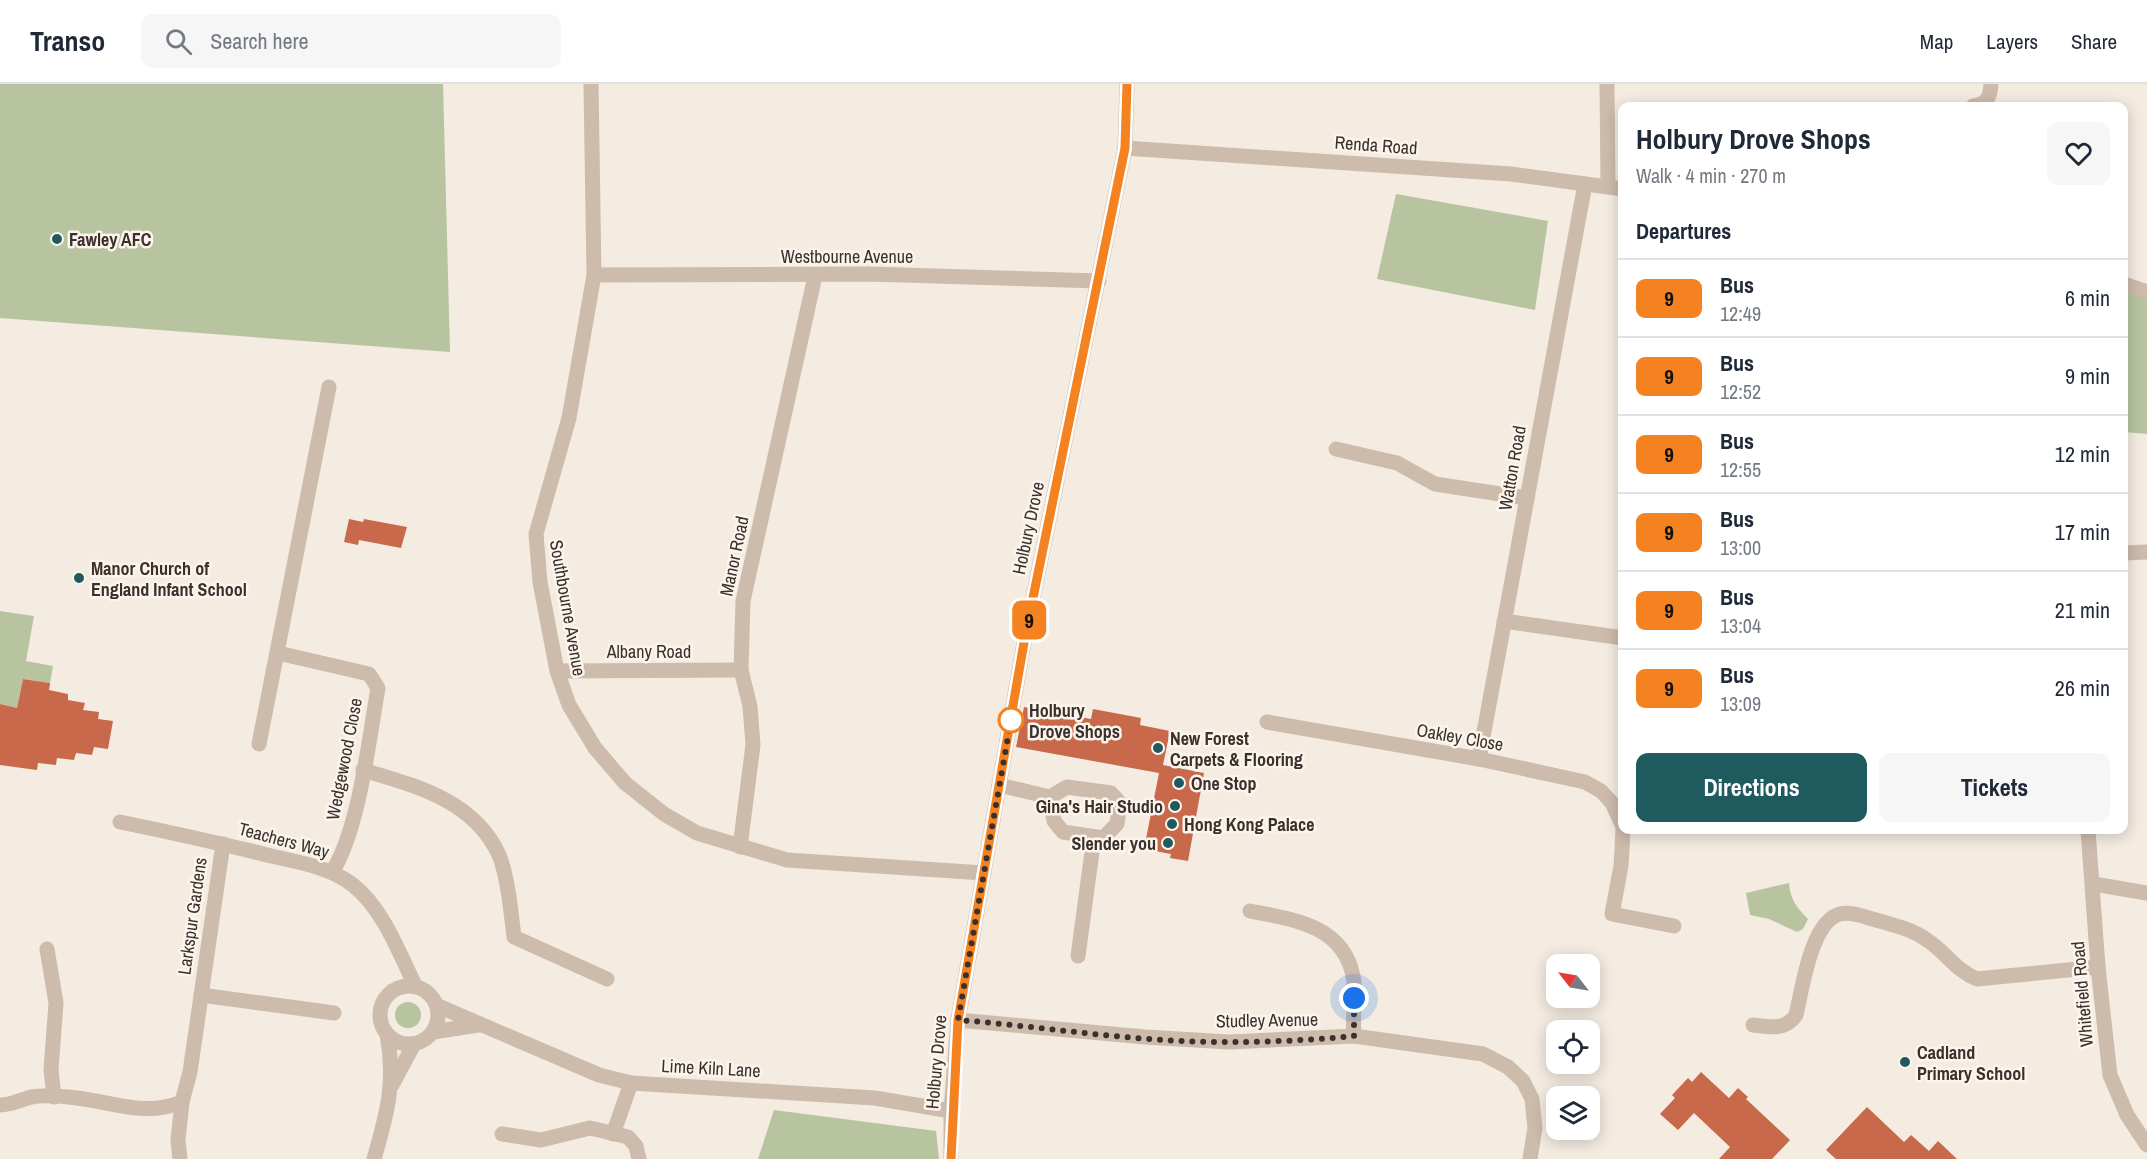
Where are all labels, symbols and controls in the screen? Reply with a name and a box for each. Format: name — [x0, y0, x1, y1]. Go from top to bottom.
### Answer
search box — [141, 14, 561, 68]
text: Transo — [30, 22, 105, 60]
icon: search — [162, 25, 195, 58]
text: Search here — [210, 26, 309, 56]
text: Map — [1920, 27, 1953, 56]
text: Layers — [1986, 27, 2038, 56]
text: Share — [2071, 27, 2117, 56]
text: Holbury Drove Shops — [1636, 120, 1871, 158]
button: heart — [2047, 122, 2110, 185]
street label: Renda Road — [1334, 130, 1418, 160]
text: Walk · 4 min · 270 m — [1636, 162, 1786, 189]
text: Departures — [1636, 216, 1731, 246]
place label: Fawley AFC — [69, 227, 152, 252]
marker: Fawley AFC — [50, 232, 64, 246]
street label: Westbourne Avenue — [781, 244, 913, 269]
text: Bus — [1720, 270, 1754, 300]
text: 6 min — [2065, 283, 2110, 313]
text: 9 — [1664, 284, 1674, 313]
text: 12:49 — [1720, 300, 1761, 327]
text: Bus — [1720, 348, 1754, 378]
text: 9 min — [2065, 361, 2110, 391]
text: 9 — [1664, 362, 1674, 391]
text: 12:52 — [1720, 378, 1761, 405]
street label: Watton Road — [1492, 424, 1532, 512]
text: Bus — [1720, 426, 1754, 456]
text: 12 min — [2055, 439, 2110, 469]
text: 9 — [1664, 440, 1674, 469]
text: 12:55 — [1720, 456, 1761, 483]
street label: Holbury Drove — [1006, 479, 1050, 577]
text: Bus — [1720, 504, 1754, 534]
street label: Manor Road — [713, 514, 755, 598]
text: 17 min — [2055, 517, 2110, 547]
text: 9 — [1664, 518, 1674, 547]
text: 13:00 — [1720, 534, 1761, 561]
street label: Southbourne Avenue — [544, 538, 592, 678]
place label: Manor Church of England Infant School — [91, 556, 247, 602]
marker: Manor Church of England Infant School — [72, 571, 86, 585]
text: Bus — [1720, 582, 1754, 612]
text: 21 min — [2055, 595, 2110, 625]
text: 9 — [1664, 596, 1674, 625]
line badge: 9 — [1010, 600, 1048, 640]
text: 9 — [1024, 606, 1034, 635]
text: 13:04 — [1720, 612, 1761, 639]
street label: Albany Road — [606, 639, 691, 664]
text: Bus — [1720, 660, 1754, 690]
text: 26 min — [2055, 673, 2110, 703]
text: 9 — [1664, 674, 1674, 703]
text: 13:09 — [1720, 690, 1761, 717]
street label: Wedgewood Close — [320, 696, 368, 822]
place label: Holbury Drove Shops — [1029, 698, 1120, 744]
marker: Holbury Drove Shops — [998, 707, 1024, 733]
street label: Oakley Close — [1415, 717, 1505, 757]
place label: New Forest Carpets & Flooring — [1170, 726, 1303, 772]
marker: New Forest Carpets & Flooring — [1151, 741, 1165, 755]
button: Directions — [1636, 753, 1867, 822]
button: Tickets — [1879, 753, 2110, 822]
place label: One Stop — [1191, 771, 1257, 796]
marker: One Stop — [1172, 776, 1186, 790]
place label: Gina's Hair Studio — [1036, 794, 1163, 819]
marker: Gina's Hair Studio — [1168, 799, 1182, 813]
place label: Hong Kong Palace — [1184, 812, 1314, 837]
street label: Teachers Way — [236, 816, 333, 864]
marker: Hong Kong Palace — [1165, 817, 1179, 831]
place label: Slender you — [1072, 831, 1156, 856]
marker: Slender you — [1161, 836, 1175, 850]
street label: Larkspur Gardens — [171, 856, 213, 976]
street label: Whitefield Road — [2065, 940, 2099, 1048]
north arrow — [1546, 954, 1600, 1008]
map controls — [1546, 954, 1600, 1140]
your location — [1339, 983, 1369, 1013]
street label: Studley Avenue — [1216, 1007, 1318, 1033]
street label: Holbury Drove — [919, 1014, 953, 1110]
button: locate — [1546, 1020, 1600, 1074]
place label: Cadland Primary School — [1917, 1040, 2025, 1086]
street label: Lime Kiln Lane — [661, 1053, 761, 1083]
marker: Cadland Primary School — [1898, 1055, 1912, 1069]
button: layers — [1546, 1086, 1600, 1140]

